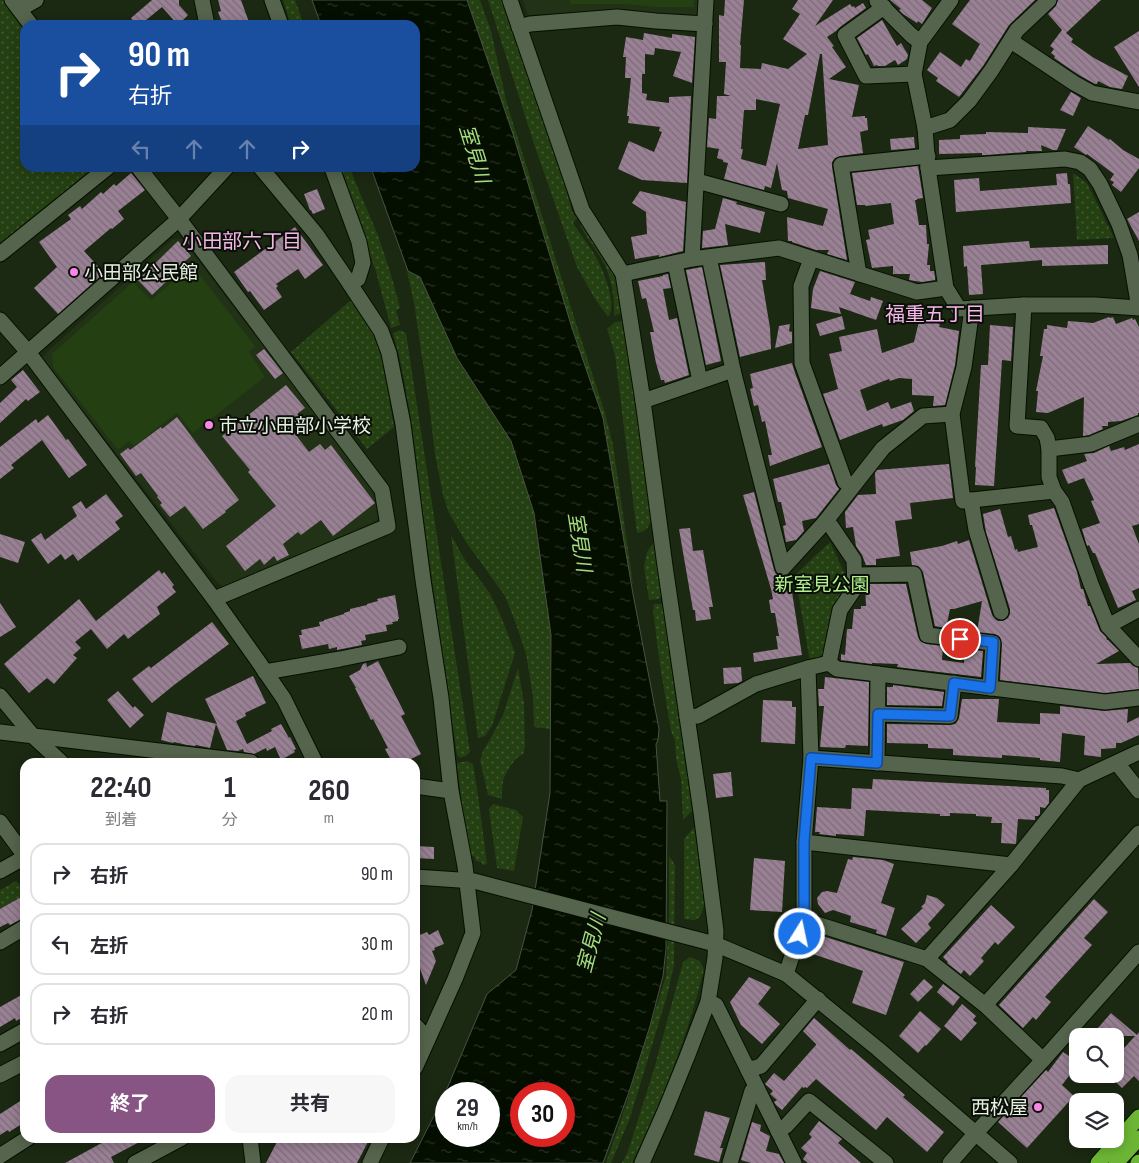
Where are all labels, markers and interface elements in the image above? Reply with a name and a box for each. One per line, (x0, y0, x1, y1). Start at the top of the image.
text: 90 m (128, 34, 190, 77)
icon: right (45, 40, 110, 105)
text: 右折 (128, 83, 172, 110)
water label: 室見川 (454, 122, 495, 188)
icon: left (127, 135, 155, 163)
icon: ahead (180, 135, 208, 163)
icon: ahead (233, 135, 261, 163)
icon: right (286, 135, 314, 163)
district label: 小田部六丁目 (182, 230, 302, 254)
place label: 小田部公民館 (84, 262, 198, 285)
marker: 小田部公民館 (68, 266, 80, 278)
district label: 福重五丁目 (885, 303, 985, 327)
place label: 市立小田部小学校 (219, 415, 371, 438)
marker: 市立小田部小学校 (203, 419, 215, 431)
water label: 室見川 (562, 511, 596, 576)
park label: 新室見公園 (774, 574, 870, 597)
pin (939, 618, 981, 660)
icon: arrive (946, 625, 974, 653)
text: 22:40 (90, 770, 152, 806)
text: 1 (224, 770, 236, 806)
text: 260 (308, 773, 350, 809)
text: m (324, 809, 334, 828)
text: 到着 (105, 811, 137, 830)
text: 分 (222, 811, 238, 830)
icon: right (47, 860, 75, 888)
text: 90 m (361, 863, 393, 886)
text: 右折 (90, 865, 128, 888)
position arrow (773, 907, 825, 959)
water label: 室見川 (573, 909, 612, 975)
icon: left (47, 930, 75, 958)
text: 30 m (361, 933, 393, 956)
text: 左折 (90, 935, 128, 958)
icon: right (47, 1000, 75, 1028)
text: 20 m (361, 1003, 393, 1026)
text: 右折 (90, 1005, 128, 1028)
map controls (1069, 1028, 1124, 1148)
button: search (1069, 1028, 1124, 1083)
button: 終了 (45, 1075, 215, 1133)
button: 共有 (225, 1075, 395, 1133)
speed limit sign: 30 (510, 1082, 575, 1147)
text: 29 (456, 1093, 479, 1124)
button: layers (1069, 1093, 1124, 1148)
place label: 西松屋 (971, 1097, 1028, 1120)
marker: 西松屋 (1032, 1101, 1044, 1113)
text: km/h (457, 1119, 478, 1134)

